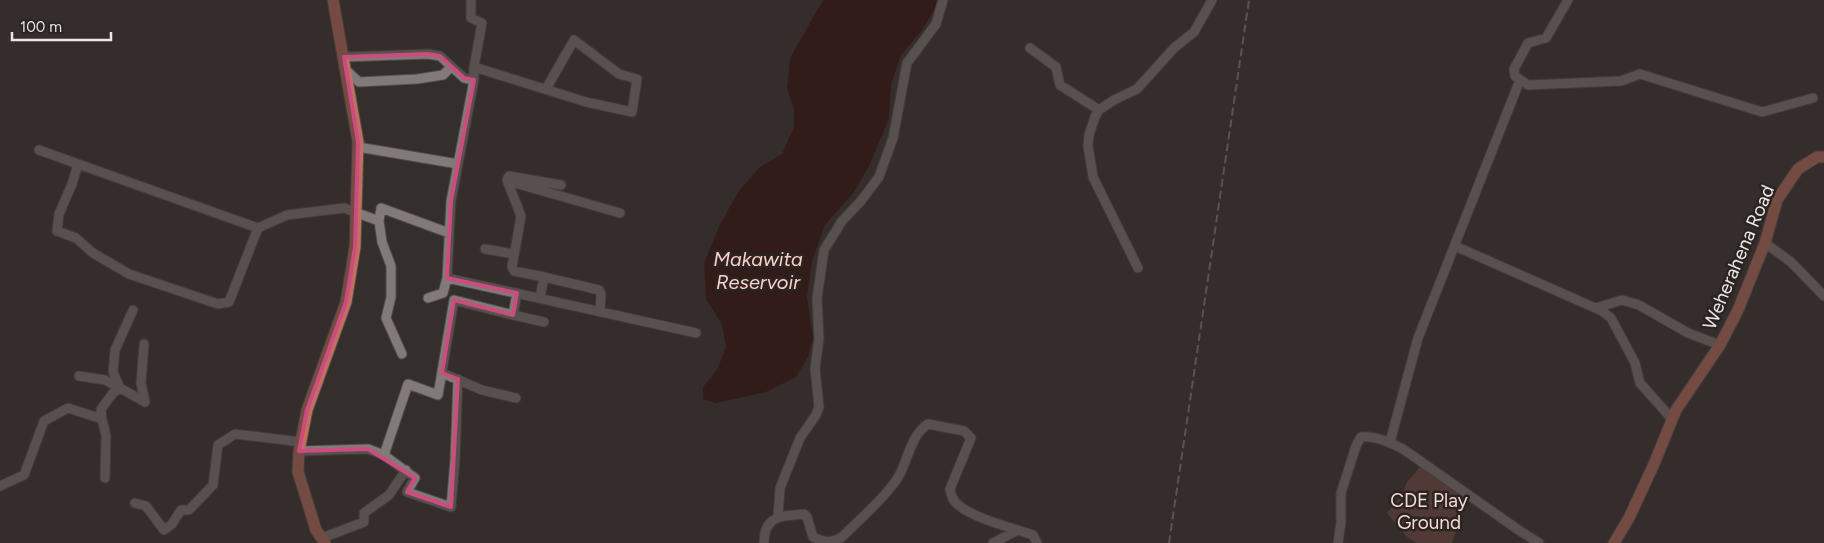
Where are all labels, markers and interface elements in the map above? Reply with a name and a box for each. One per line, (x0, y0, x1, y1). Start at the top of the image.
scale bar (12, 10, 111, 42)
text: 100 m (20, 18, 62, 36)
street label: Weherahena Road (1698, 182, 1779, 333)
water label: Makawita Reservoir (713, 247, 803, 294)
park label: CDE Play Ground (1390, 489, 1468, 534)

